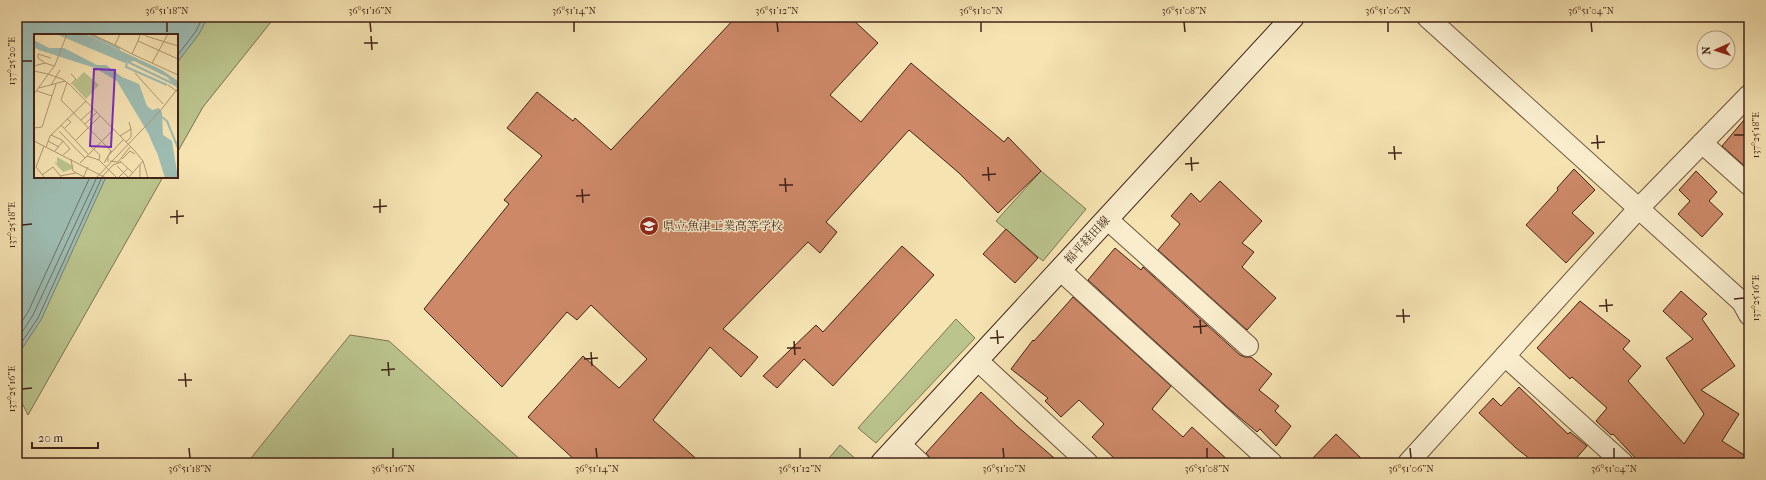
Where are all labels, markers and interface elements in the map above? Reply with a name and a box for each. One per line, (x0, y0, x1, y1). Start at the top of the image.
text: 36°51'18"N (145, 5, 189, 17)
text: 36°51'16"N (348, 5, 392, 17)
text: 36°51'14"N (552, 5, 596, 17)
text: 36°51'12"N (755, 5, 799, 17)
text: 36°51'10"N (959, 5, 1003, 17)
text: 36°51'08"N (1161, 5, 1207, 17)
text: 36°51'06"N (1365, 5, 1411, 17)
text: 36°51'04"N (1568, 5, 1614, 17)
north arrow (1696, 30, 1736, 70)
inset map (34, 34, 178, 178)
text: 137°25'20"E (6, 37, 18, 85)
text: N (1700, 45, 1713, 55)
text: 137°25'18"E (1750, 112, 1762, 158)
text: 137°25'18"E (6, 202, 18, 248)
street label: 福平経田線 (1061, 213, 1113, 267)
school or university icon: 県立魚津工業高等学校 (638, 215, 660, 237)
place label: 県立魚津工業高等学校 (663, 219, 783, 233)
text: 137°25'16"E (1750, 275, 1762, 321)
text: 137°25'16"E (6, 366, 18, 412)
scale bar (32, 424, 98, 450)
text: 20 m (38, 431, 63, 445)
text: 36°51'18"N (168, 463, 212, 475)
text: 36°51'16"N (371, 463, 415, 475)
text: 36°51'14"N (575, 463, 619, 475)
text: 36°51'12"N (778, 463, 822, 475)
text: 36°51'10"N (982, 463, 1026, 475)
text: 36°51'08"N (1184, 463, 1230, 475)
text: 36°51'06"N (1388, 463, 1434, 475)
text: 36°51'04"N (1591, 463, 1637, 475)

